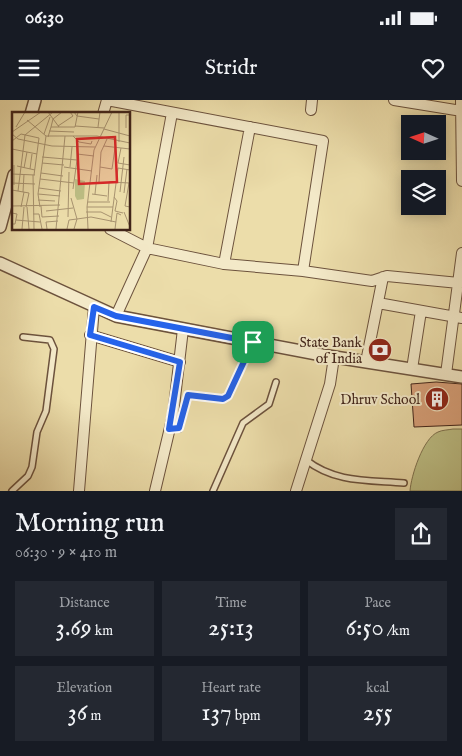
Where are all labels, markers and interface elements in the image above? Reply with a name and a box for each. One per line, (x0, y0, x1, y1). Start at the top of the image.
text: 06:30 (25, 6, 64, 30)
icon: menu (15, 54, 43, 82)
text: Stridr (205, 54, 257, 82)
icon: heart (419, 54, 447, 82)
inset map (12, 112, 130, 230)
north arrow (401, 115, 446, 160)
map controls (401, 115, 446, 215)
button: layers (401, 170, 446, 215)
pin (232, 321, 274, 363)
icon: arrive (239, 328, 267, 356)
place label: State Bank of India (299, 334, 363, 368)
bank icon: State Bank of India (367, 337, 393, 363)
building icon: Dhruv School (424, 386, 450, 412)
place label: Dhruv School (340, 391, 420, 409)
text: Morning run (15, 506, 165, 541)
button: share (395, 508, 447, 560)
text: 06:30 · 9 × 410 m (15, 543, 117, 563)
text: Distance (59, 594, 110, 612)
text: Time (215, 594, 247, 612)
text: Pace (364, 594, 391, 612)
text: 3.69 (56, 612, 92, 644)
text: 25:13 (208, 612, 254, 644)
text: 6:50 (345, 612, 384, 644)
text: km (92, 622, 113, 640)
text: /km (384, 622, 410, 640)
text: Elevation (57, 679, 112, 697)
text: Heart rate (201, 679, 261, 697)
text: kcal (366, 679, 389, 697)
text: 36 (67, 697, 87, 729)
text: 137 (201, 697, 232, 729)
text: 255 (363, 697, 393, 729)
text: m (87, 707, 101, 725)
text: bpm (232, 707, 261, 725)

